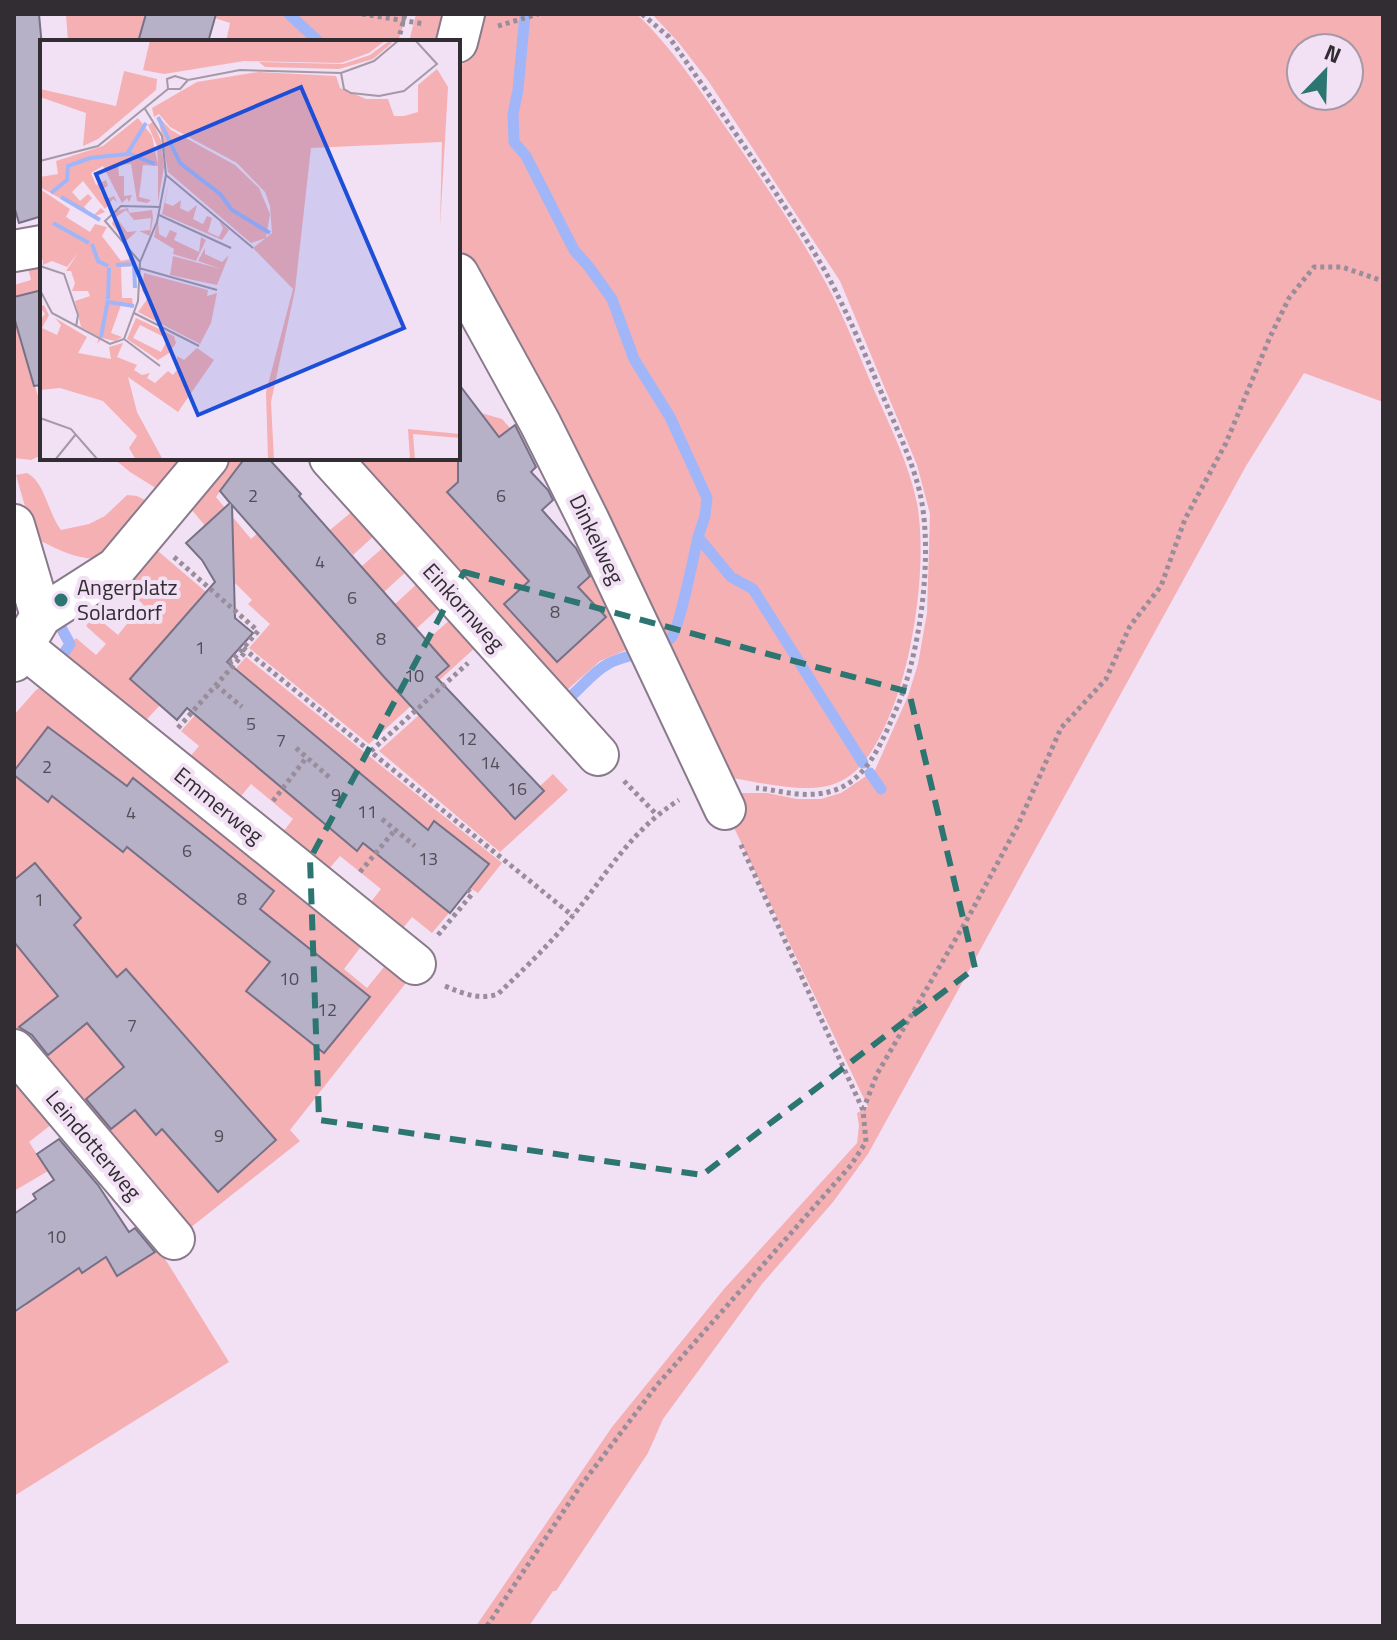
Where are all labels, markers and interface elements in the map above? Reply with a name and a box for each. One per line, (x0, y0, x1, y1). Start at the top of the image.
north arrow (1285, 32, 1365, 112)
text: N (1319, 35, 1346, 72)
inset map (40, 40, 460, 460)
house number: 2 (248, 482, 258, 509)
house number: 6 (496, 482, 506, 509)
street label: Dinkelweg (561, 488, 633, 590)
house number: 4 (315, 548, 325, 575)
street label: Einkornweg (415, 555, 513, 659)
place label: Angerplatz Solardorf (77, 570, 177, 629)
house number: 6 (347, 584, 357, 611)
marker: Angerplatz Solardorf (52, 591, 70, 609)
house number: 8 (550, 598, 560, 625)
house number: 8 (376, 625, 386, 652)
house number: 1 (195, 634, 205, 661)
house number: 10 (404, 662, 424, 689)
house number: 5 (246, 710, 256, 737)
house number: 12 (457, 725, 477, 752)
house number: 7 (276, 727, 286, 754)
house number: 14 (480, 749, 500, 776)
house number: 2 (42, 753, 52, 780)
street label: Emmerweg (167, 758, 271, 852)
house number: 16 (507, 775, 527, 802)
house number: 9 (331, 781, 341, 808)
house number: 11 (357, 798, 377, 825)
house number: 4 (126, 799, 136, 826)
house number: 6 (182, 837, 192, 864)
house number: 13 (418, 845, 438, 872)
house number: 8 (237, 885, 247, 912)
house number: 1 (34, 886, 44, 913)
house number: 10 (279, 965, 299, 992)
house number: 12 (317, 996, 337, 1023)
house number: 7 (127, 1012, 137, 1039)
street label: Leindotterweg (38, 1083, 150, 1207)
house number: 9 (214, 1122, 224, 1149)
house number: 10 (46, 1223, 66, 1250)

